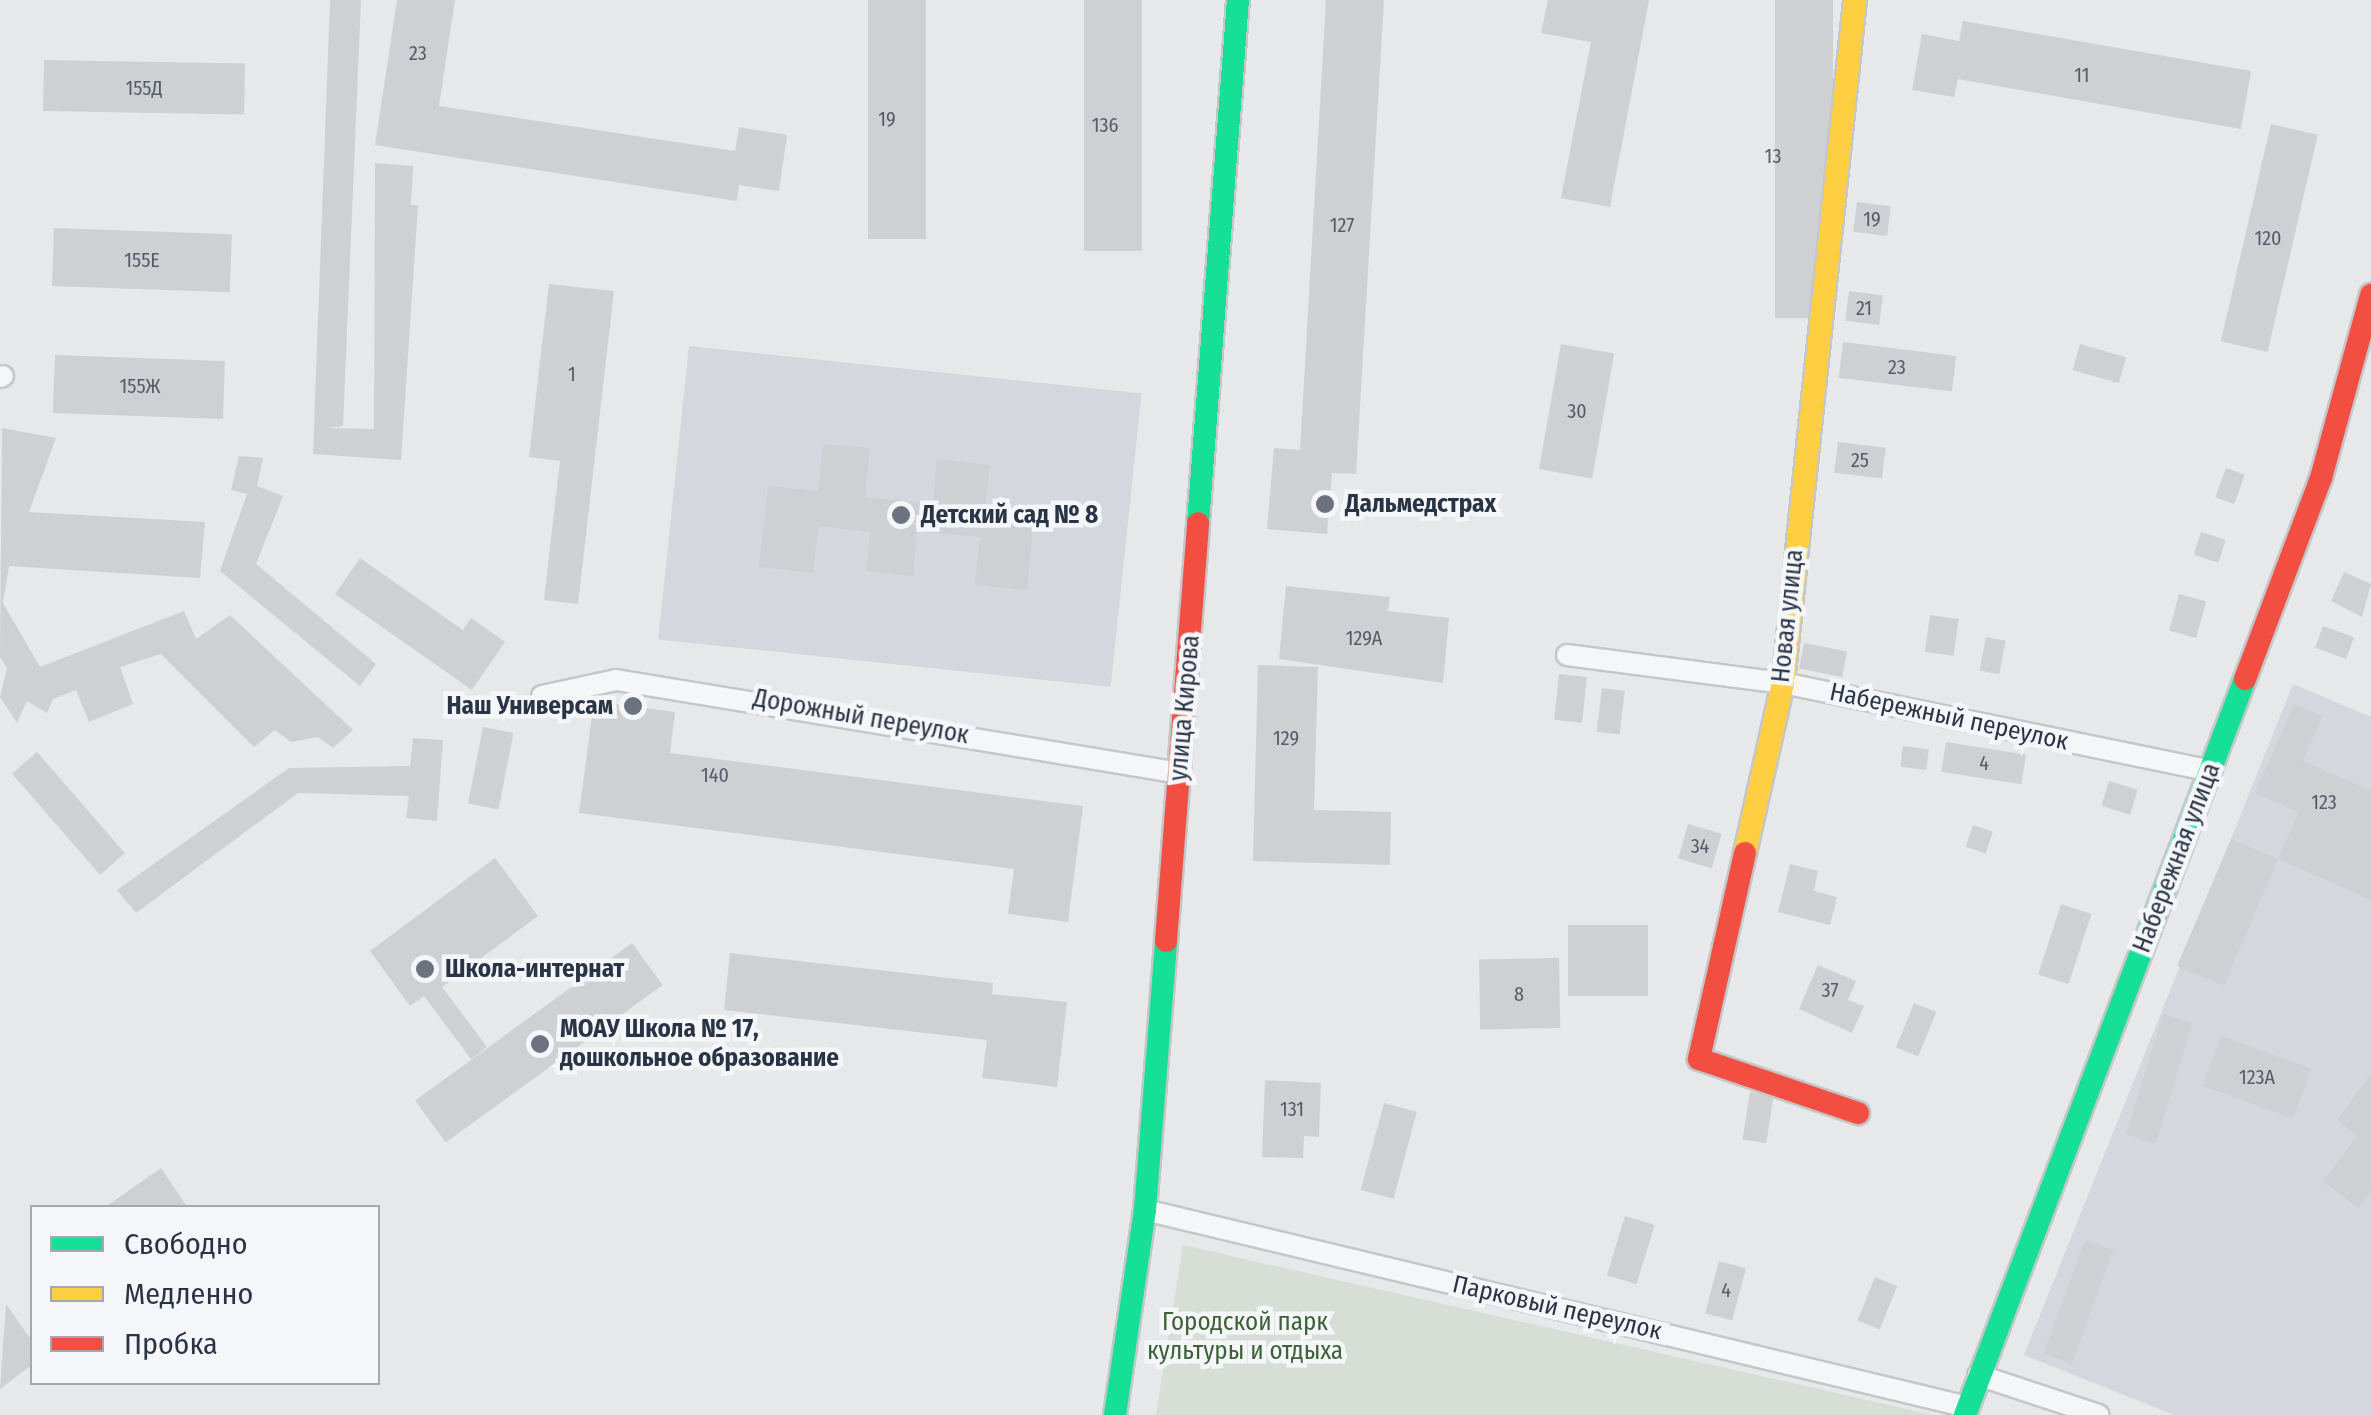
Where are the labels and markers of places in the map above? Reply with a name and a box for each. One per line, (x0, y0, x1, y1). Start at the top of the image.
place label: Дальмедстрах (1345, 489, 1496, 519)
marker: Дальмедстрах (1314, 493, 1336, 515)
place label: Детский сад № 8 (921, 500, 1098, 530)
marker: Детский сад № 8 (890, 504, 912, 526)
place label: Наш Универсам (447, 691, 613, 721)
marker: Наш Универсам (622, 695, 644, 717)
place label: Школа-интернат (445, 954, 624, 984)
marker: Школа-интернат (414, 958, 436, 980)
place label: МОАУ Школа № 17, дошкольное образование (560, 1015, 839, 1074)
marker: МОАУ Школа № 17, дошкольное образование (529, 1033, 551, 1055)

